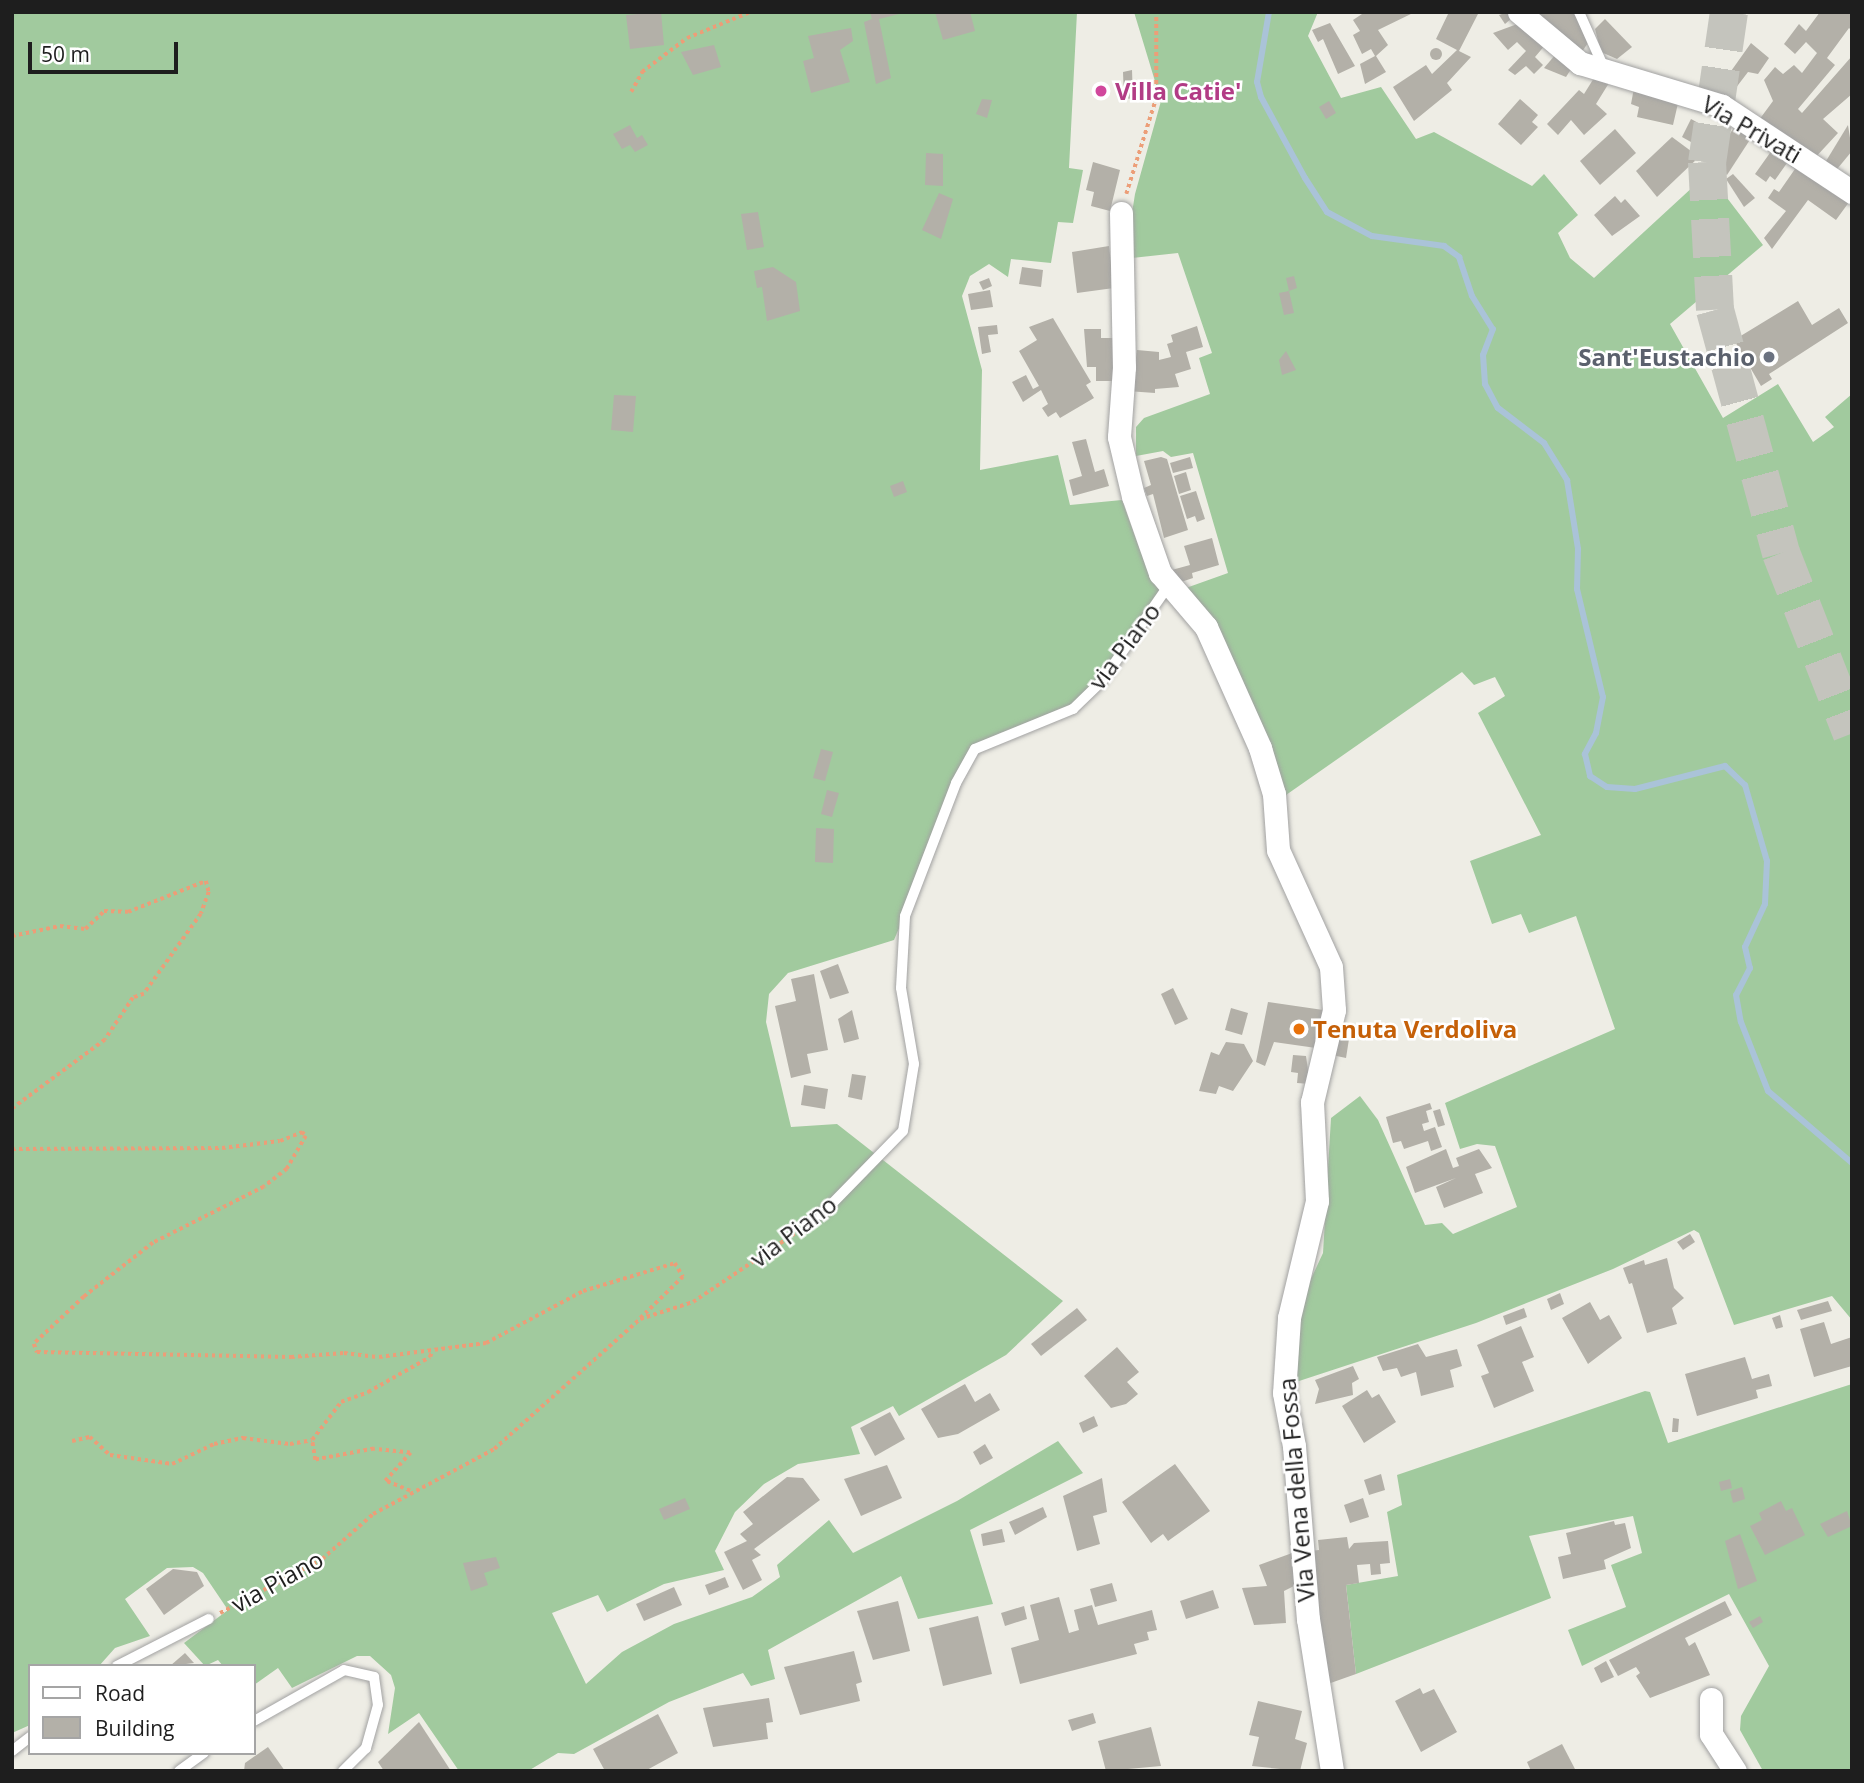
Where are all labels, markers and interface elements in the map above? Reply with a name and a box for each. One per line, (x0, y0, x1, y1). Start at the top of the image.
scale bar (32, 28, 182, 72)
text: 50 m (41, 40, 90, 68)
place label: Villa Catie' (1115, 77, 1241, 105)
marker: Villa Catie' (1093, 83, 1109, 99)
street label: Via Privati (1697, 89, 1807, 169)
place label: Sant'Eustachio (1578, 343, 1755, 371)
marker: Sant'Eustachio (1761, 349, 1777, 365)
street label: via Piano (1082, 597, 1166, 695)
place label: Tenuta Verdoliva (1313, 1015, 1517, 1043)
marker: Tenuta Verdoliva (1291, 1021, 1307, 1037)
street label: via Piano (744, 1189, 842, 1273)
street label: Via Vena della Fossa (1272, 1377, 1320, 1603)
street label: via Piano (226, 1544, 328, 1618)
legend (28, 1664, 256, 1755)
text: Road (95, 1679, 145, 1707)
text: Building (95, 1714, 174, 1742)

